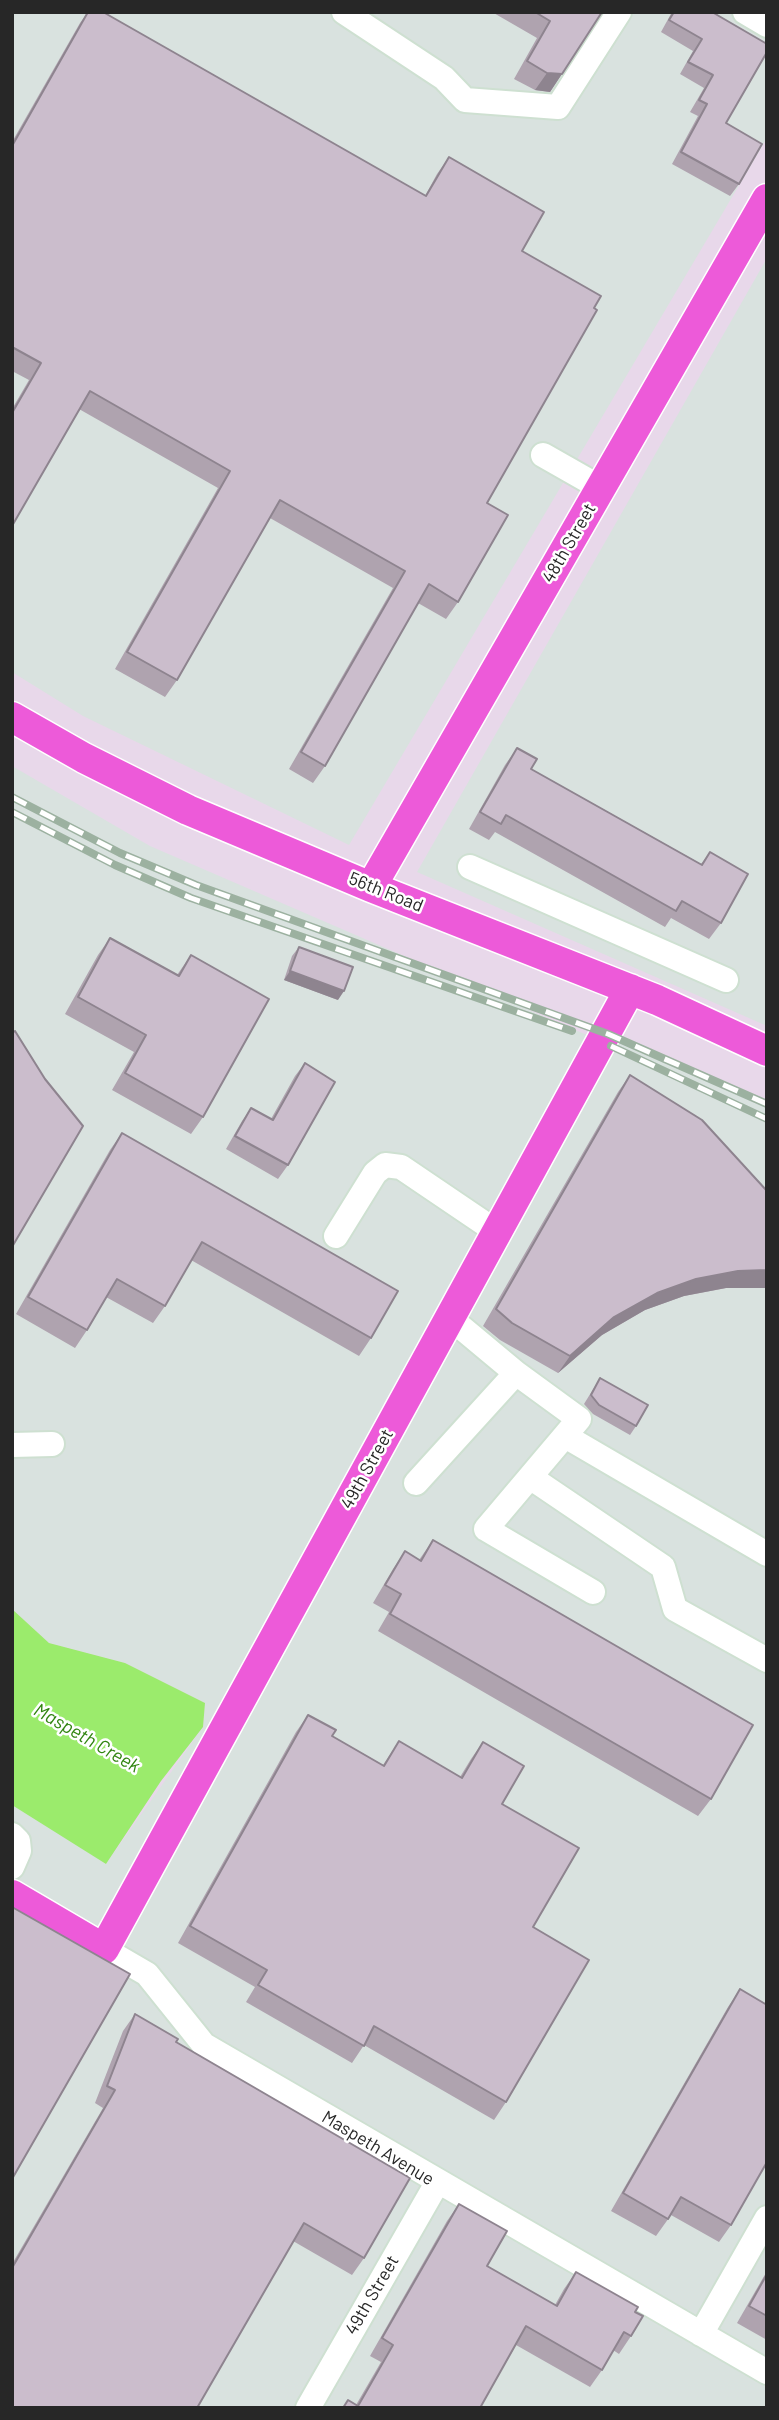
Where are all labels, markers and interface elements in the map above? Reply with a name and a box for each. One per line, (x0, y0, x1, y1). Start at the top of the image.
street label: 48th Street (538, 499, 600, 587)
street label: 56th Road (346, 867, 426, 917)
street label: 49th Street (336, 1425, 398, 1513)
water label: Maspeth Creek (30, 1698, 144, 1778)
street label: Maspeth Avenue (318, 2106, 438, 2190)
street label: 49th Street (341, 2251, 403, 2339)

